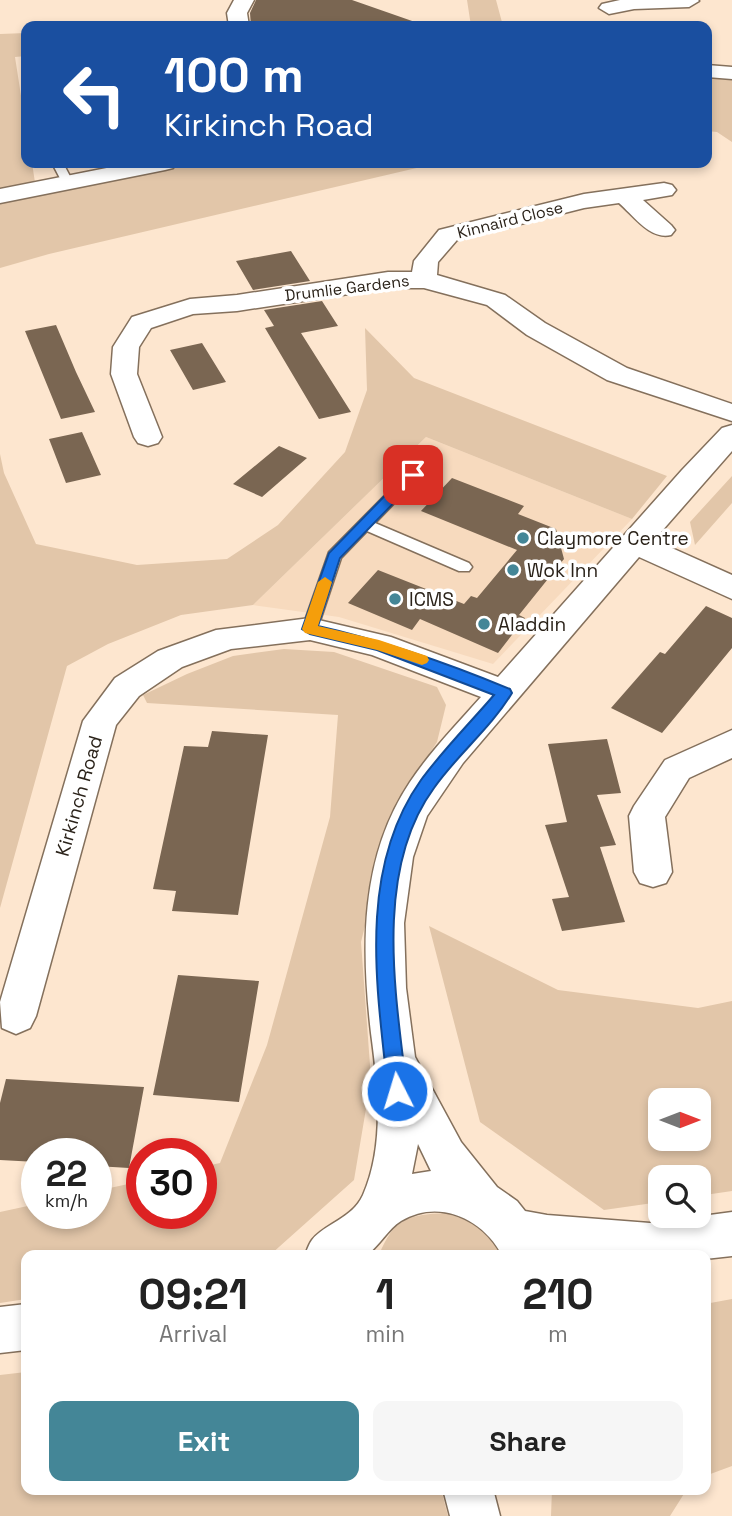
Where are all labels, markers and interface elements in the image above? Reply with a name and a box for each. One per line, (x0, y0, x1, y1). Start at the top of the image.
text: 100 m (164, 44, 304, 106)
icon: left (49, 49, 140, 140)
text: Kirkinch Road (164, 105, 374, 145)
street label: Kinnaird Close (455, 197, 565, 243)
street label: Drumlie Gardens (284, 270, 410, 306)
pin (383, 445, 443, 505)
icon: arrive (394, 456, 432, 494)
place label: Claymore Centre (537, 526, 689, 551)
marker: Claymore Centre (515, 530, 531, 546)
place label: Wok Inn (527, 558, 598, 583)
marker: Wok Inn (505, 562, 521, 578)
place label: ICMS (409, 587, 454, 612)
marker: ICMS (387, 591, 403, 607)
place label: Aladdin (498, 612, 566, 637)
marker: Aladdin (476, 616, 492, 632)
street label: Kirkinch Road (50, 733, 108, 859)
position arrow (360, 1054, 434, 1128)
north arrow (648, 1088, 710, 1152)
map controls (648, 1088, 711, 1228)
speed limit sign: 30 (126, 1138, 217, 1229)
text: 22 (46, 1152, 87, 1196)
button: search (648, 1165, 711, 1228)
text: km/h (45, 1189, 88, 1212)
text: 09:21 (138, 1268, 248, 1321)
text: 1 (376, 1268, 395, 1321)
text: 210 (522, 1268, 594, 1321)
text: Arrival (159, 1319, 227, 1349)
text: min (365, 1319, 405, 1349)
text: m (548, 1319, 568, 1349)
button: Exit (49, 1401, 359, 1481)
button: Share (373, 1401, 683, 1481)

